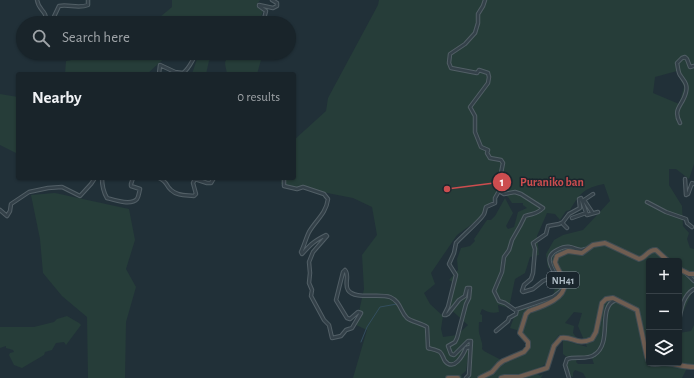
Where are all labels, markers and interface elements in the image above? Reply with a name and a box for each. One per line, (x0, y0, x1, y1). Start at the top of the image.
search box (16, 16, 296, 60)
icon: search (30, 27, 52, 49)
text: Search here (62, 30, 130, 45)
text: Nearby (32, 89, 82, 106)
text: 0 results (237, 91, 280, 104)
callout: Puraniko ban (492, 170, 592, 194)
text: 1 (500, 176, 504, 188)
text: Puraniko ban (520, 176, 584, 188)
map controls (646, 258, 682, 366)
button: + (646, 258, 682, 294)
road number: NH41 (547, 272, 579, 288)
button: − (646, 294, 682, 330)
button: layers (646, 330, 682, 366)

